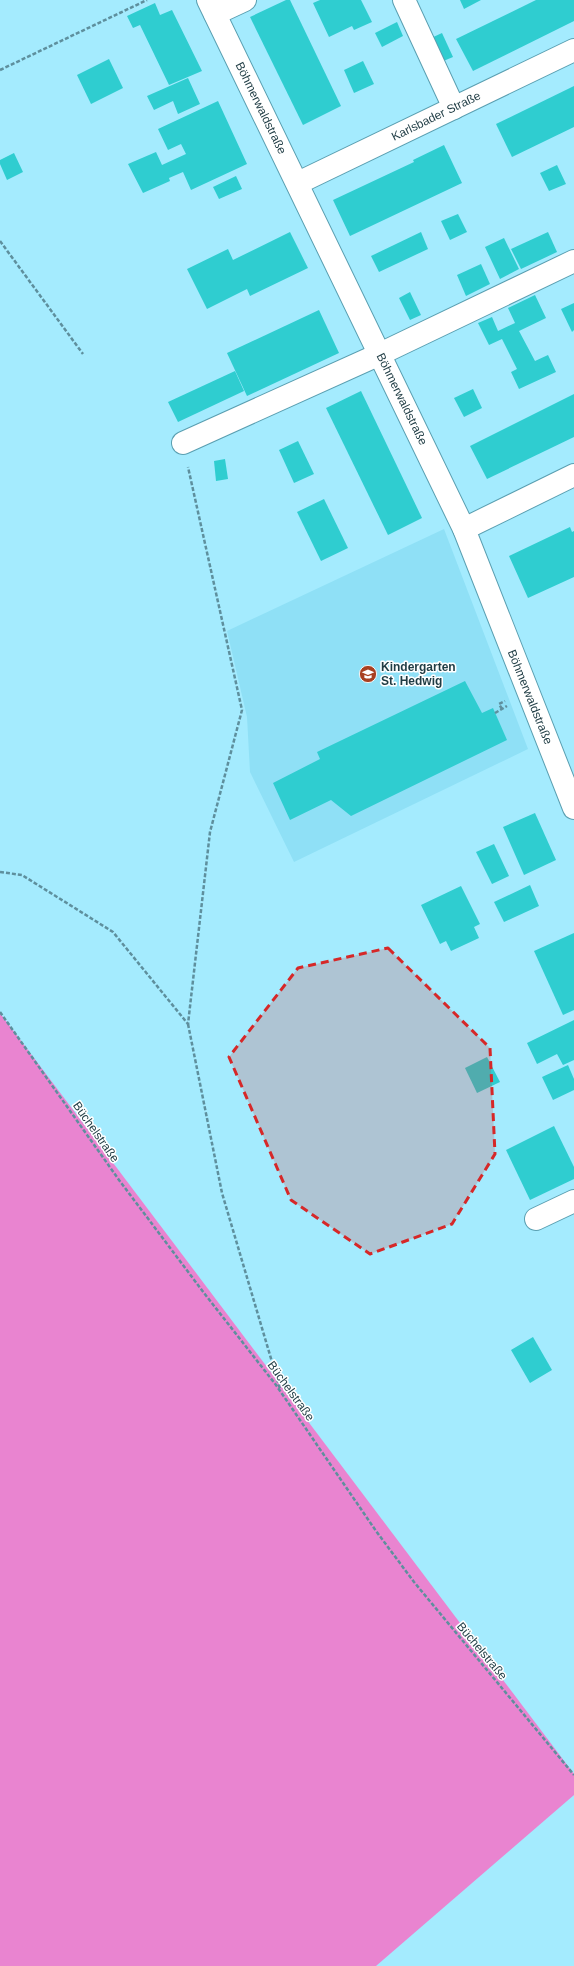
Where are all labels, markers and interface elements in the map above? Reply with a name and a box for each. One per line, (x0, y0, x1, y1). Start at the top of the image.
street label: Böhmerwaldstraße (233, 60, 290, 157)
street label: Karlsbader Straße (389, 88, 483, 144)
street label: Böhmerwaldstraße (374, 351, 431, 448)
street label: Böhmerwaldstraße (505, 648, 555, 747)
place label: Kindergarten St. Hedwig (381, 660, 456, 688)
school or university icon: Kindergarten St. Hedwig (358, 664, 378, 684)
street label: Büchelstraße (70, 1099, 122, 1165)
street label: Büchelstraße (265, 1358, 318, 1424)
street label: Büchelstraße (454, 1619, 510, 1683)

